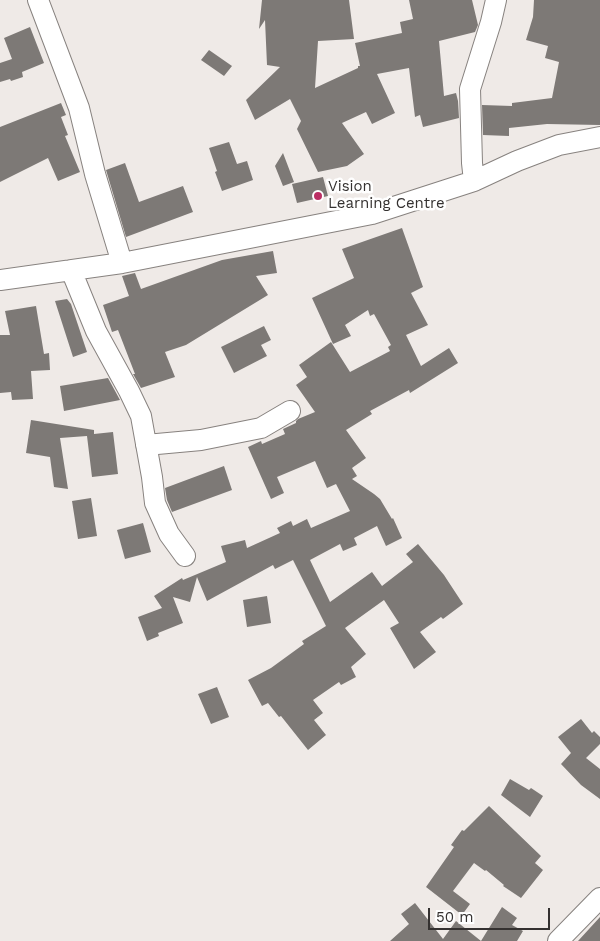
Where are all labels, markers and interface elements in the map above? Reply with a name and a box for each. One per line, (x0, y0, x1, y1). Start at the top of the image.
place label: Vision Learning Centre (328, 178, 445, 213)
marker: Vision Learning Centre (312, 190, 324, 202)
scale bar (430, 898, 552, 930)
text: 50 m (436, 908, 473, 926)

